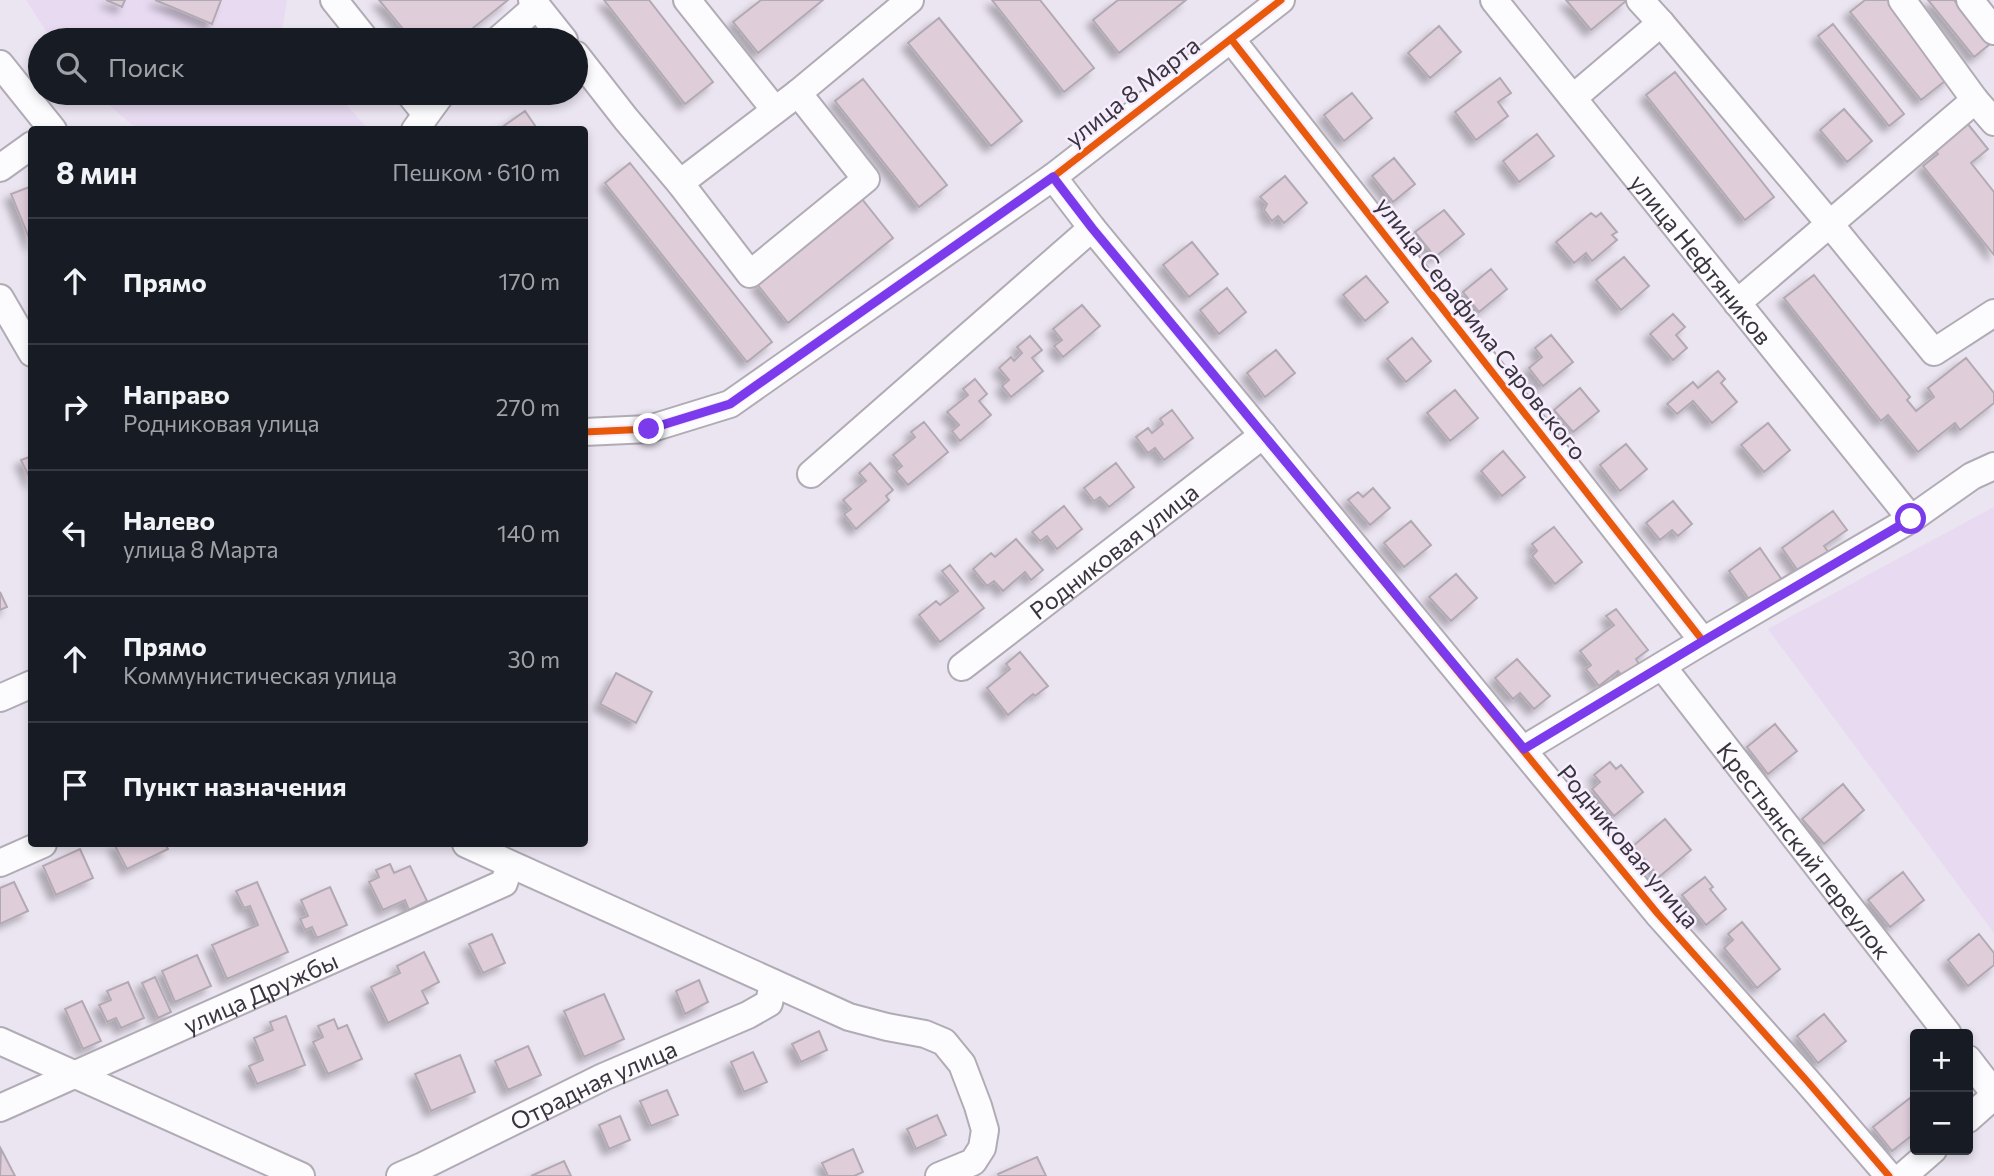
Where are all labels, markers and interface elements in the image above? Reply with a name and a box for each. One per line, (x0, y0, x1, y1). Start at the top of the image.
search box (28, 28, 588, 105)
street label: улица 8 Марта (1059, 30, 1205, 152)
icon: search (52, 48, 90, 86)
text: Поиск (108, 51, 185, 82)
text: 8 мин (56, 153, 137, 190)
text: Пешком · 610 m (392, 158, 560, 186)
street label: улица Нефтяников (1625, 168, 1779, 350)
street label: улица Серафима Саровского (1370, 191, 1594, 465)
icon: ahead (56, 262, 94, 300)
text: Прямо (123, 266, 207, 297)
text: 170 m (499, 267, 560, 295)
text: Направо (123, 378, 230, 409)
icon: right (56, 388, 94, 426)
text: 270 m (496, 393, 560, 421)
text: Родниковая улица (123, 409, 319, 437)
route end (633, 413, 664, 444)
street label: Родниковая улица (1023, 476, 1203, 624)
route start (1895, 503, 1926, 534)
text: Налево (123, 504, 215, 535)
icon: left (56, 514, 94, 552)
text: 140 m (497, 519, 560, 547)
text: улица 8 Марта (123, 535, 278, 563)
text: Прямо (123, 630, 207, 661)
icon: ahead (56, 640, 94, 678)
text: 30 m (507, 645, 560, 673)
text: Коммунистическая улица (123, 661, 397, 689)
street label: Крестьянский переулок (1712, 736, 1898, 964)
street label: Родниковая улица (1552, 758, 1706, 934)
icon: arrive (56, 766, 94, 804)
text: Пункт назначения (123, 770, 347, 801)
street label: улица Дружбы (178, 945, 342, 1039)
map controls (1910, 1029, 1973, 1155)
button: + (1910, 1029, 1973, 1092)
street label: Отрадная улица (505, 1033, 681, 1135)
button: − (1910, 1092, 1973, 1155)

